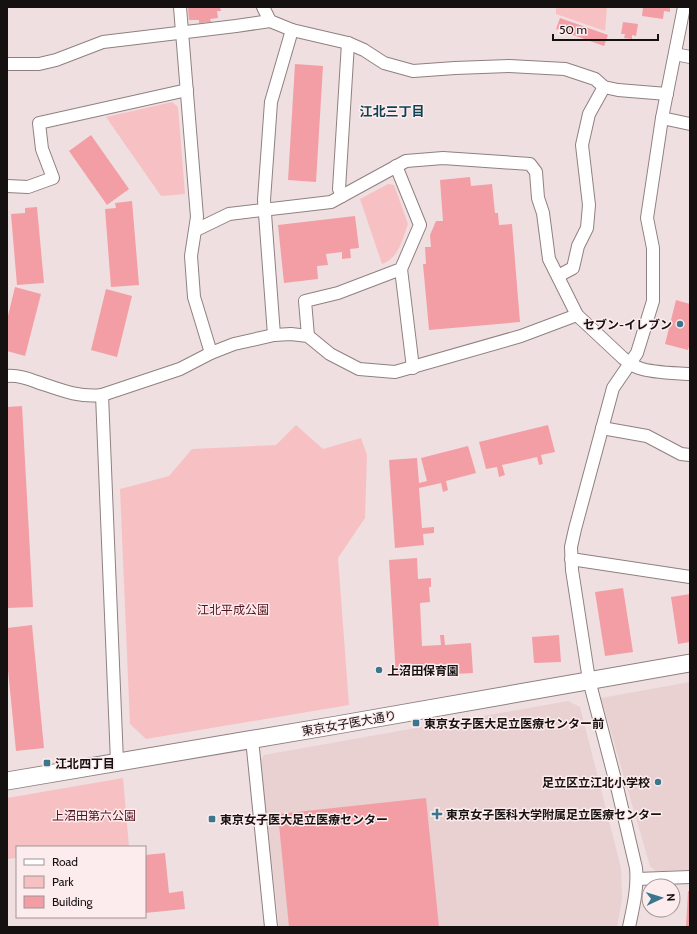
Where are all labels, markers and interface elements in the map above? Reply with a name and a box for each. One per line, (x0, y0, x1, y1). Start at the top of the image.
scale bar (553, 16, 658, 42)
text: 50 m (559, 22, 587, 37)
district label: 江北三丁目 (359, 103, 425, 119)
place label: セブン-イレブン (583, 317, 672, 332)
marker: セブン-イレブン (675, 319, 685, 329)
park label: 江北平成公園 (197, 602, 269, 617)
place label: 上沼田保育園 (387, 663, 459, 678)
marker: 上沼田保育園 (374, 665, 384, 675)
street label: 東京女子医大通り (300, 707, 398, 739)
place label: 東京女子医大足立医療センター前 (424, 716, 604, 731)
marker: 東京女子医大足立医療センター前 (411, 718, 421, 728)
place label: 江北四丁目 (55, 756, 115, 771)
marker: 江北四丁目 (42, 758, 52, 768)
place label: 足立区立江北小学校 (542, 775, 650, 790)
marker: 足立区立江北小学校 (653, 777, 663, 787)
place label: 東京女子医科大学附属足立医療センター (446, 807, 662, 822)
park label: 上沼田第六公園 (52, 808, 136, 823)
marker: 東京女子医科大学附属足立医療センター (431, 808, 443, 820)
place label: 東京女子医大足立医療センター (220, 812, 388, 827)
marker: 東京女子医大足立医療センター (207, 814, 217, 824)
legend (16, 846, 146, 918)
text: Road (52, 854, 78, 869)
text: Park (52, 874, 74, 889)
north arrow (641, 878, 681, 918)
text: N (664, 893, 678, 902)
text: Building (52, 894, 94, 909)

